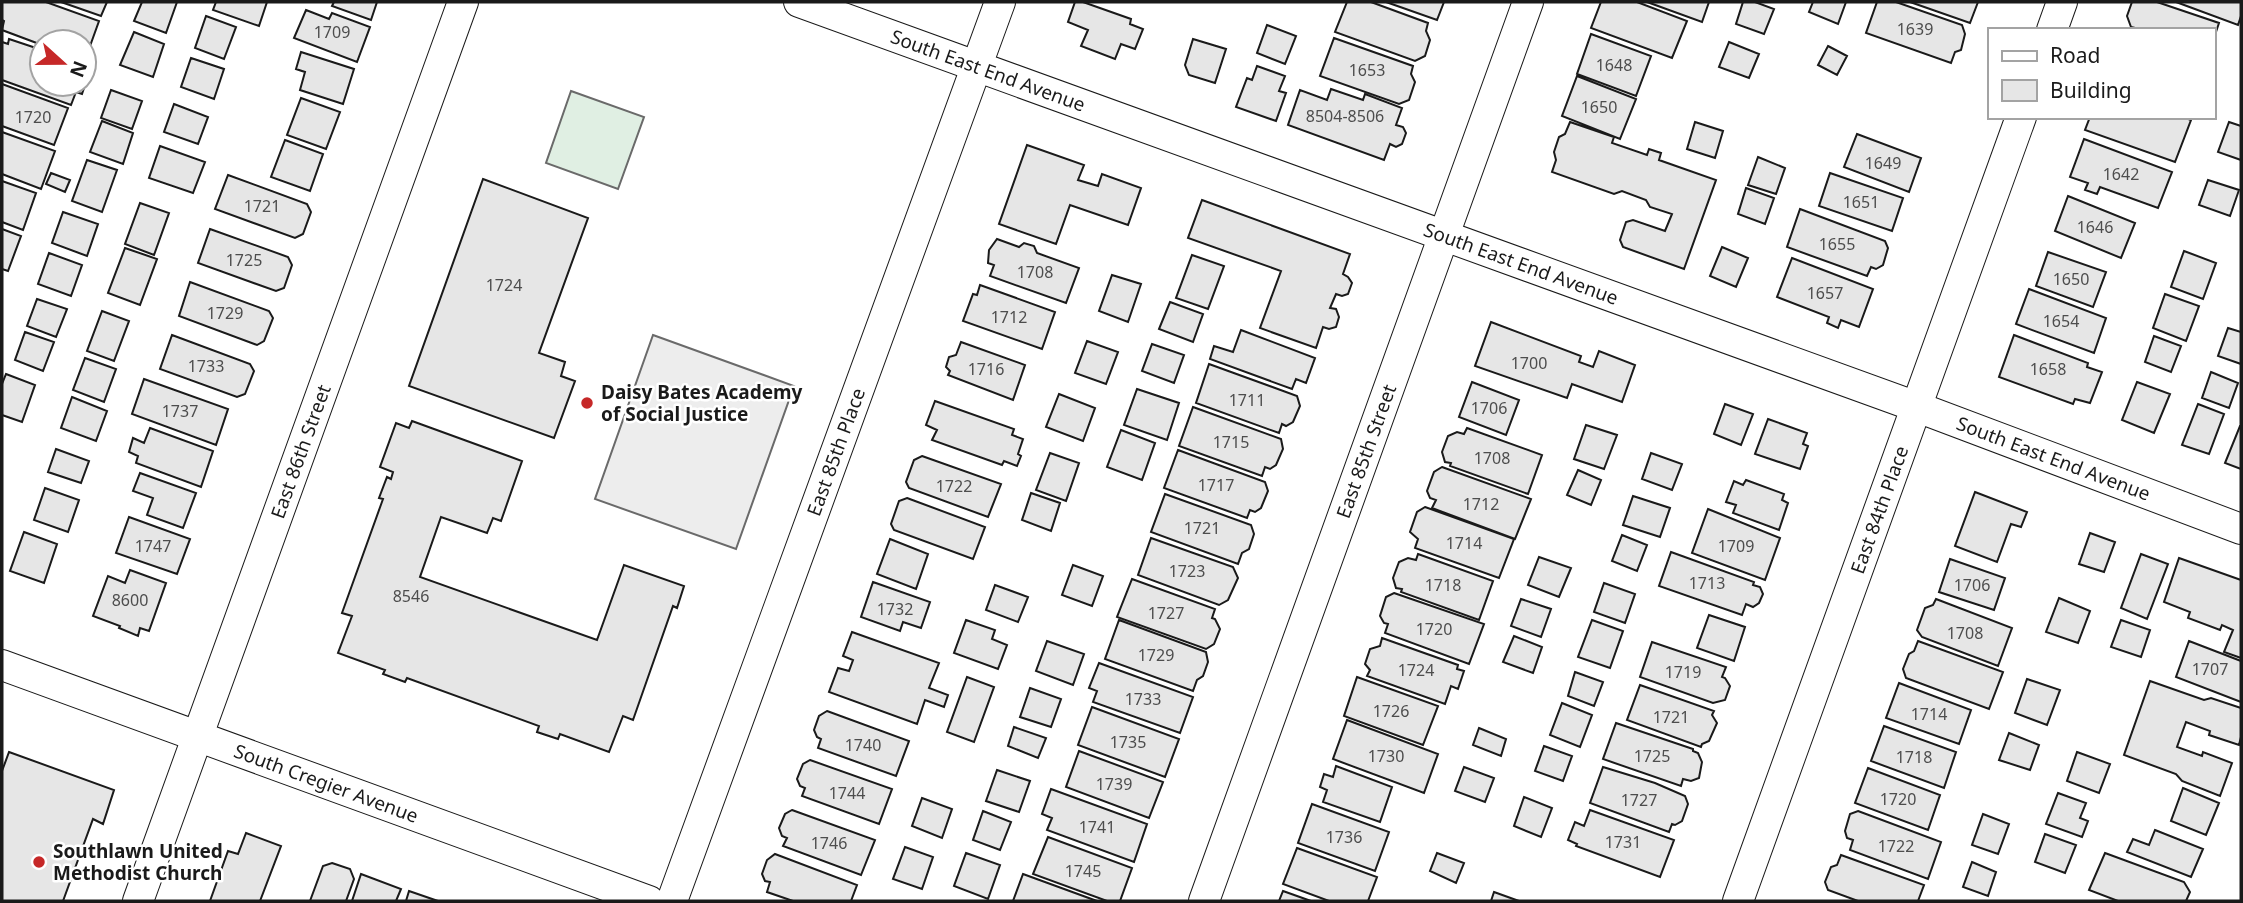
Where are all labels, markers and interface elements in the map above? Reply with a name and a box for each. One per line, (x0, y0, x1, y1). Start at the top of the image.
house number: 1639 (1897, 18, 1933, 40)
house number: 1709 (314, 21, 350, 43)
street label: South East End Avenue (887, 23, 1089, 118)
north arrow (28, 28, 98, 98)
legend (1988, 28, 2215, 119)
text: Road (2050, 41, 2100, 69)
house number: 1648 (1596, 54, 1632, 76)
text: N (64, 57, 94, 81)
house number: 1653 (1349, 59, 1385, 81)
text: Building (2050, 76, 2132, 104)
house number: 1650 (1581, 96, 1617, 118)
house number: 8504-8506 (1306, 105, 1384, 127)
house number: 1720 (15, 106, 51, 128)
house number: 1649 (1865, 152, 1901, 174)
house number: 1642 (2103, 163, 2139, 185)
house number: 1651 (1843, 191, 1879, 213)
house number: 1721 (244, 195, 280, 217)
street label: South East End Avenue (1420, 216, 1622, 311)
house number: 1646 (2077, 216, 2113, 238)
house number: 1655 (1819, 233, 1855, 255)
house number: 1725 (226, 249, 262, 271)
house number: 1708 (1017, 261, 1053, 283)
house number: 1650 (2053, 268, 2089, 290)
house number: 1724 (486, 274, 522, 296)
house number: 1657 (1807, 282, 1843, 304)
house number: 1729 (207, 302, 243, 324)
house number: 1712 (991, 306, 1027, 328)
house number: 1654 (2043, 310, 2079, 332)
house number: 1700 (1511, 352, 1547, 374)
house number: 1733 (188, 355, 224, 377)
house number: 1716 (968, 358, 1004, 380)
house number: 1658 (2030, 358, 2066, 380)
place label: Daisy Bates Academy of Social Justice (601, 379, 803, 427)
street label: East 86th Street (264, 381, 337, 522)
street label: East 85th Street (1330, 381, 1402, 522)
street label: East 85th Place (801, 384, 871, 520)
house number: 1711 (1229, 389, 1265, 411)
marker: Daisy Bates Academy of Social Justice (579, 395, 595, 411)
house number: 1706 (1471, 397, 1507, 419)
house number: 1737 (162, 400, 198, 422)
street label: South East End Avenue (1953, 410, 2154, 507)
house number: 1715 (1213, 431, 1249, 453)
street label: East 84th Place (1844, 442, 1914, 577)
house number: 1708 (1474, 447, 1510, 469)
house number: 1717 (1198, 474, 1234, 496)
house number: 1722 (936, 475, 972, 497)
house number: 1712 (1463, 493, 1499, 515)
house number: 1721 (1184, 517, 1220, 539)
house number: 1714 (1446, 532, 1482, 554)
house number: 1747 (135, 535, 171, 557)
house number: 1709 (1718, 535, 1754, 557)
house number: 1723 (1169, 560, 1205, 582)
house number: 1713 (1689, 572, 1725, 594)
house number: 1718 (1425, 574, 1461, 596)
house number: 1706 (1954, 574, 1990, 596)
house number: 8546 (393, 585, 429, 607)
house number: 8600 (112, 589, 148, 611)
house number: 1732 (877, 598, 913, 620)
house number: 1727 (1148, 602, 1184, 624)
house number: 1720 (1416, 618, 1452, 640)
house number: 1708 (1947, 622, 1983, 644)
house number: 1729 (1138, 644, 1174, 666)
house number: 1707 (2192, 658, 2228, 680)
house number: 1724 (1398, 659, 1434, 681)
house number: 1719 (1665, 661, 1701, 683)
house number: 1733 (1125, 688, 1161, 710)
house number: 1726 (1373, 700, 1409, 722)
house number: 1714 (1911, 703, 1947, 725)
house number: 1721 (1653, 706, 1689, 728)
house number: 1735 (1110, 731, 1146, 753)
house number: 1740 (845, 734, 881, 756)
street label: South Cregier Avenue (230, 738, 422, 829)
house number: 1730 (1368, 745, 1404, 767)
house number: 1725 (1634, 745, 1670, 767)
house number: 1718 (1896, 746, 1932, 768)
house number: 1739 (1096, 773, 1132, 795)
house number: 1744 (829, 782, 865, 804)
house number: 1720 (1880, 788, 1916, 810)
house number: 1727 (1621, 789, 1657, 811)
house number: 1741 (1079, 816, 1115, 838)
house number: 1736 (1326, 826, 1362, 848)
house number: 1731 (1605, 831, 1641, 853)
house number: 1746 (811, 832, 847, 854)
house number: 1722 (1878, 835, 1914, 857)
place label: Southlawn United Methodist Church (53, 838, 223, 886)
marker: Southlawn United Methodist Church (31, 854, 47, 870)
house number: 1745 (1065, 860, 1101, 882)

